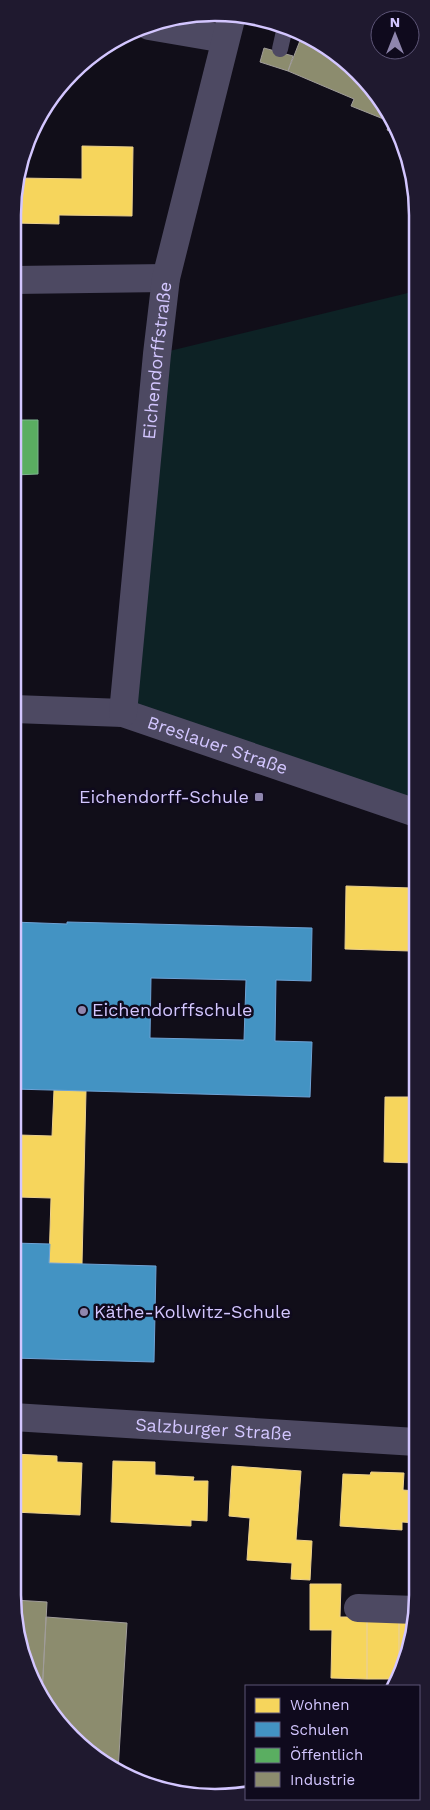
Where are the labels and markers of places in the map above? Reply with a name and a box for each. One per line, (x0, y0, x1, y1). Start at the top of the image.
place label: Eichendorff-Schule (79, 786, 249, 807)
marker: Eichendorff-Schule (253, 791, 265, 803)
place label: Eichendorffschule (92, 999, 252, 1020)
marker: Eichendorffschule (76, 1004, 88, 1016)
place label: Käthe-Kollwitz-Schule (94, 1301, 291, 1322)
marker: Käthe-Kollwitz-Schule (78, 1306, 90, 1318)

